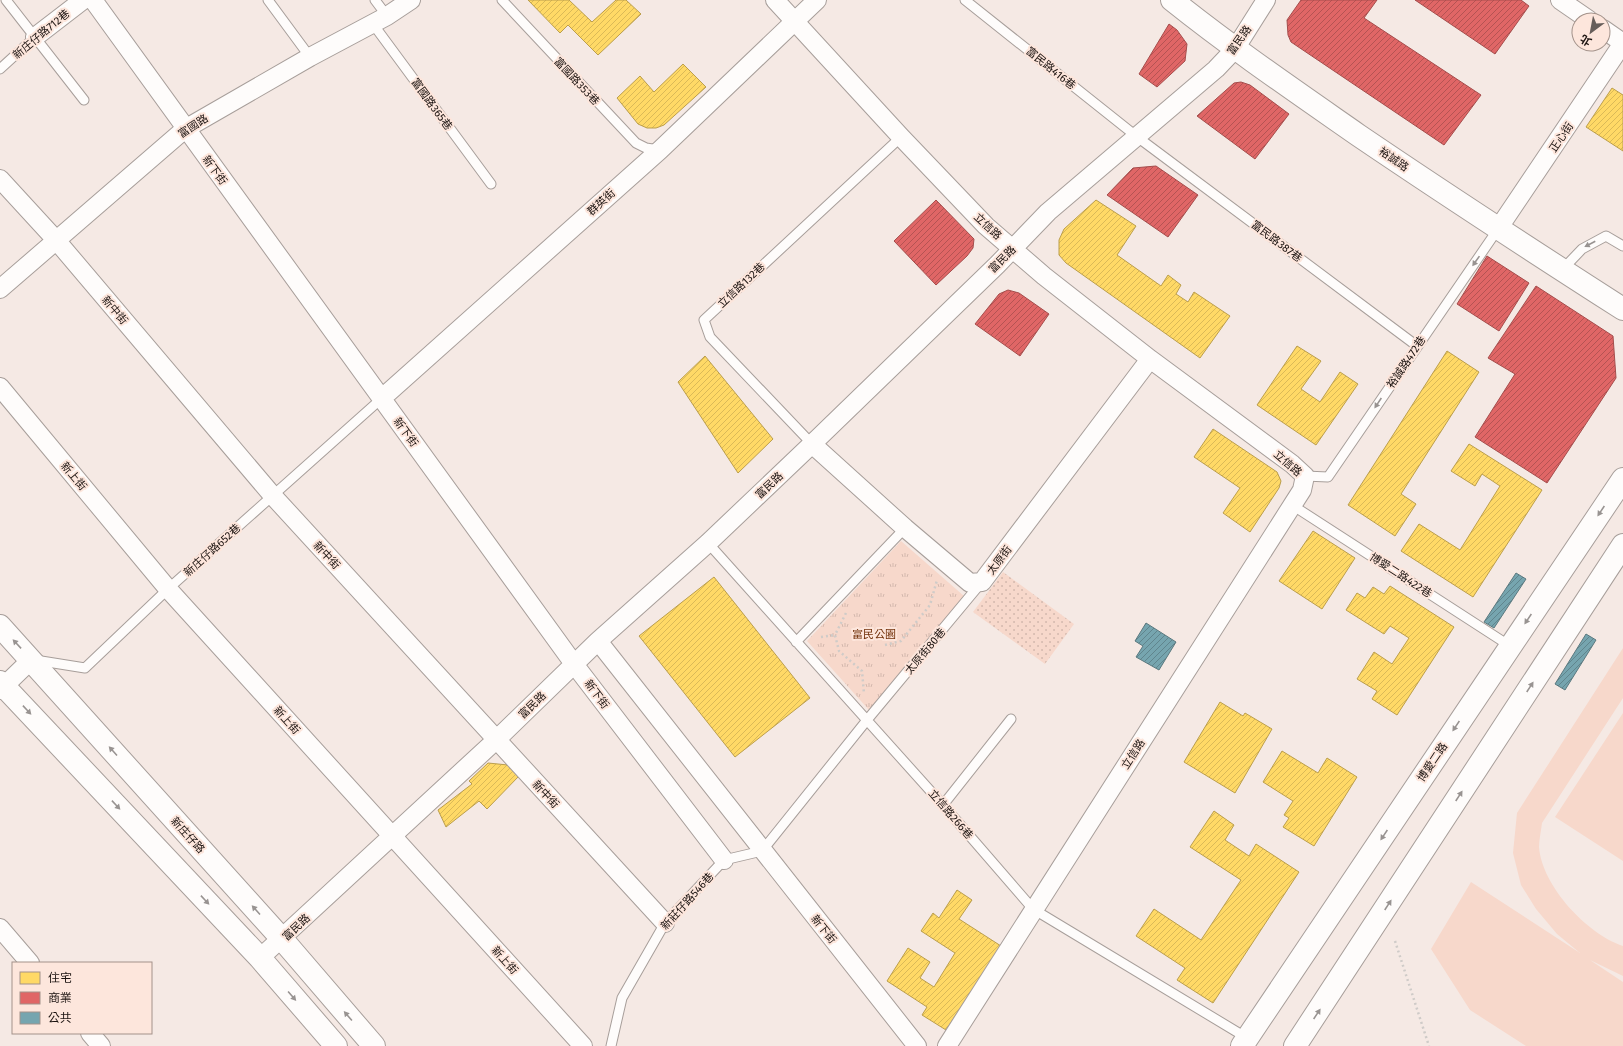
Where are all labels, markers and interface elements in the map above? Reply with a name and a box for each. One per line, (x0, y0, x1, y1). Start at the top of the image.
street label: 新庄仔路712巷 (10, 7, 72, 62)
north arrow (1571, 12, 1611, 52)
street label: 富民路 (1225, 23, 1254, 58)
text: 北 (1578, 32, 1594, 48)
street label: 富民路416巷 (1023, 45, 1078, 92)
street label: 富國路353巷 (551, 55, 602, 108)
street label: 富國路365巷 (408, 76, 455, 133)
street label: 富國路 (176, 112, 211, 141)
street label: 正心街 (1547, 120, 1576, 155)
street label: 裕誠路 (1376, 145, 1411, 174)
street label: 新下街 (200, 153, 230, 187)
street label: 群英街 (585, 187, 618, 218)
street label: 立信路 (971, 210, 1004, 242)
street label: 富民路387巷 (1249, 218, 1305, 265)
one-way arrow (1584, 241, 1596, 248)
street label: 富民路 (986, 243, 1019, 276)
one-way arrow (1472, 256, 1480, 267)
street label: 立信路132巷 (715, 260, 768, 310)
street label: 新中街 (99, 294, 130, 327)
street label: 裕誠路472巷 (1384, 334, 1429, 391)
one-way arrow (1374, 398, 1382, 408)
street label: 新下街 (391, 415, 421, 449)
street label: 立信路 (1271, 448, 1304, 479)
street label: 新上街 (58, 460, 89, 493)
street label: 富民路 (753, 469, 786, 501)
one-way arrow (1597, 506, 1605, 516)
street label: 新庄仔路652巷 (181, 522, 243, 579)
street label: 新中街 (311, 539, 343, 572)
street label: 太原街 (984, 543, 1015, 577)
street label: 博愛二路422巷 (1367, 550, 1434, 600)
one-way arrow (1524, 613, 1532, 624)
street label: 太原街80巷 (902, 626, 948, 677)
park label: 富民公園 (852, 628, 896, 641)
one-way arrow (12, 639, 21, 649)
street label: 新下街 (581, 677, 612, 711)
one-way arrow (1526, 682, 1534, 692)
street label: 富民路 (516, 689, 549, 721)
street label: 新上街 (271, 704, 302, 737)
one-way arrow (22, 705, 32, 715)
one-way arrow (1452, 721, 1460, 732)
street label: 立信路 (1119, 737, 1148, 772)
street label: 博愛二路 (1415, 740, 1450, 784)
one-way arrow (108, 746, 118, 756)
street label: 新中街 (530, 778, 562, 811)
street label: 立信路266巷 (926, 787, 976, 842)
one-way arrow (1456, 790, 1463, 802)
one-way arrow (111, 800, 120, 810)
street label: 新庄仔路 (168, 815, 207, 856)
one-way arrow (1380, 829, 1388, 840)
street label: 新莊仔路546巷 (658, 870, 716, 933)
one-way arrow (200, 895, 209, 905)
one-way arrow (1385, 899, 1392, 911)
one-way arrow (252, 906, 261, 915)
street label: 富民路 (280, 911, 313, 943)
street label: 新下街 (808, 912, 839, 946)
street label: 新上街 (489, 944, 520, 977)
legend (12, 962, 152, 1034)
text: 住宅 (48, 971, 72, 985)
one-way arrow (288, 990, 297, 1001)
text: 商業 (48, 991, 72, 1005)
one-way arrow (1313, 1008, 1321, 1019)
text: 公共 (48, 1011, 72, 1025)
one-way arrow (344, 1011, 353, 1022)

